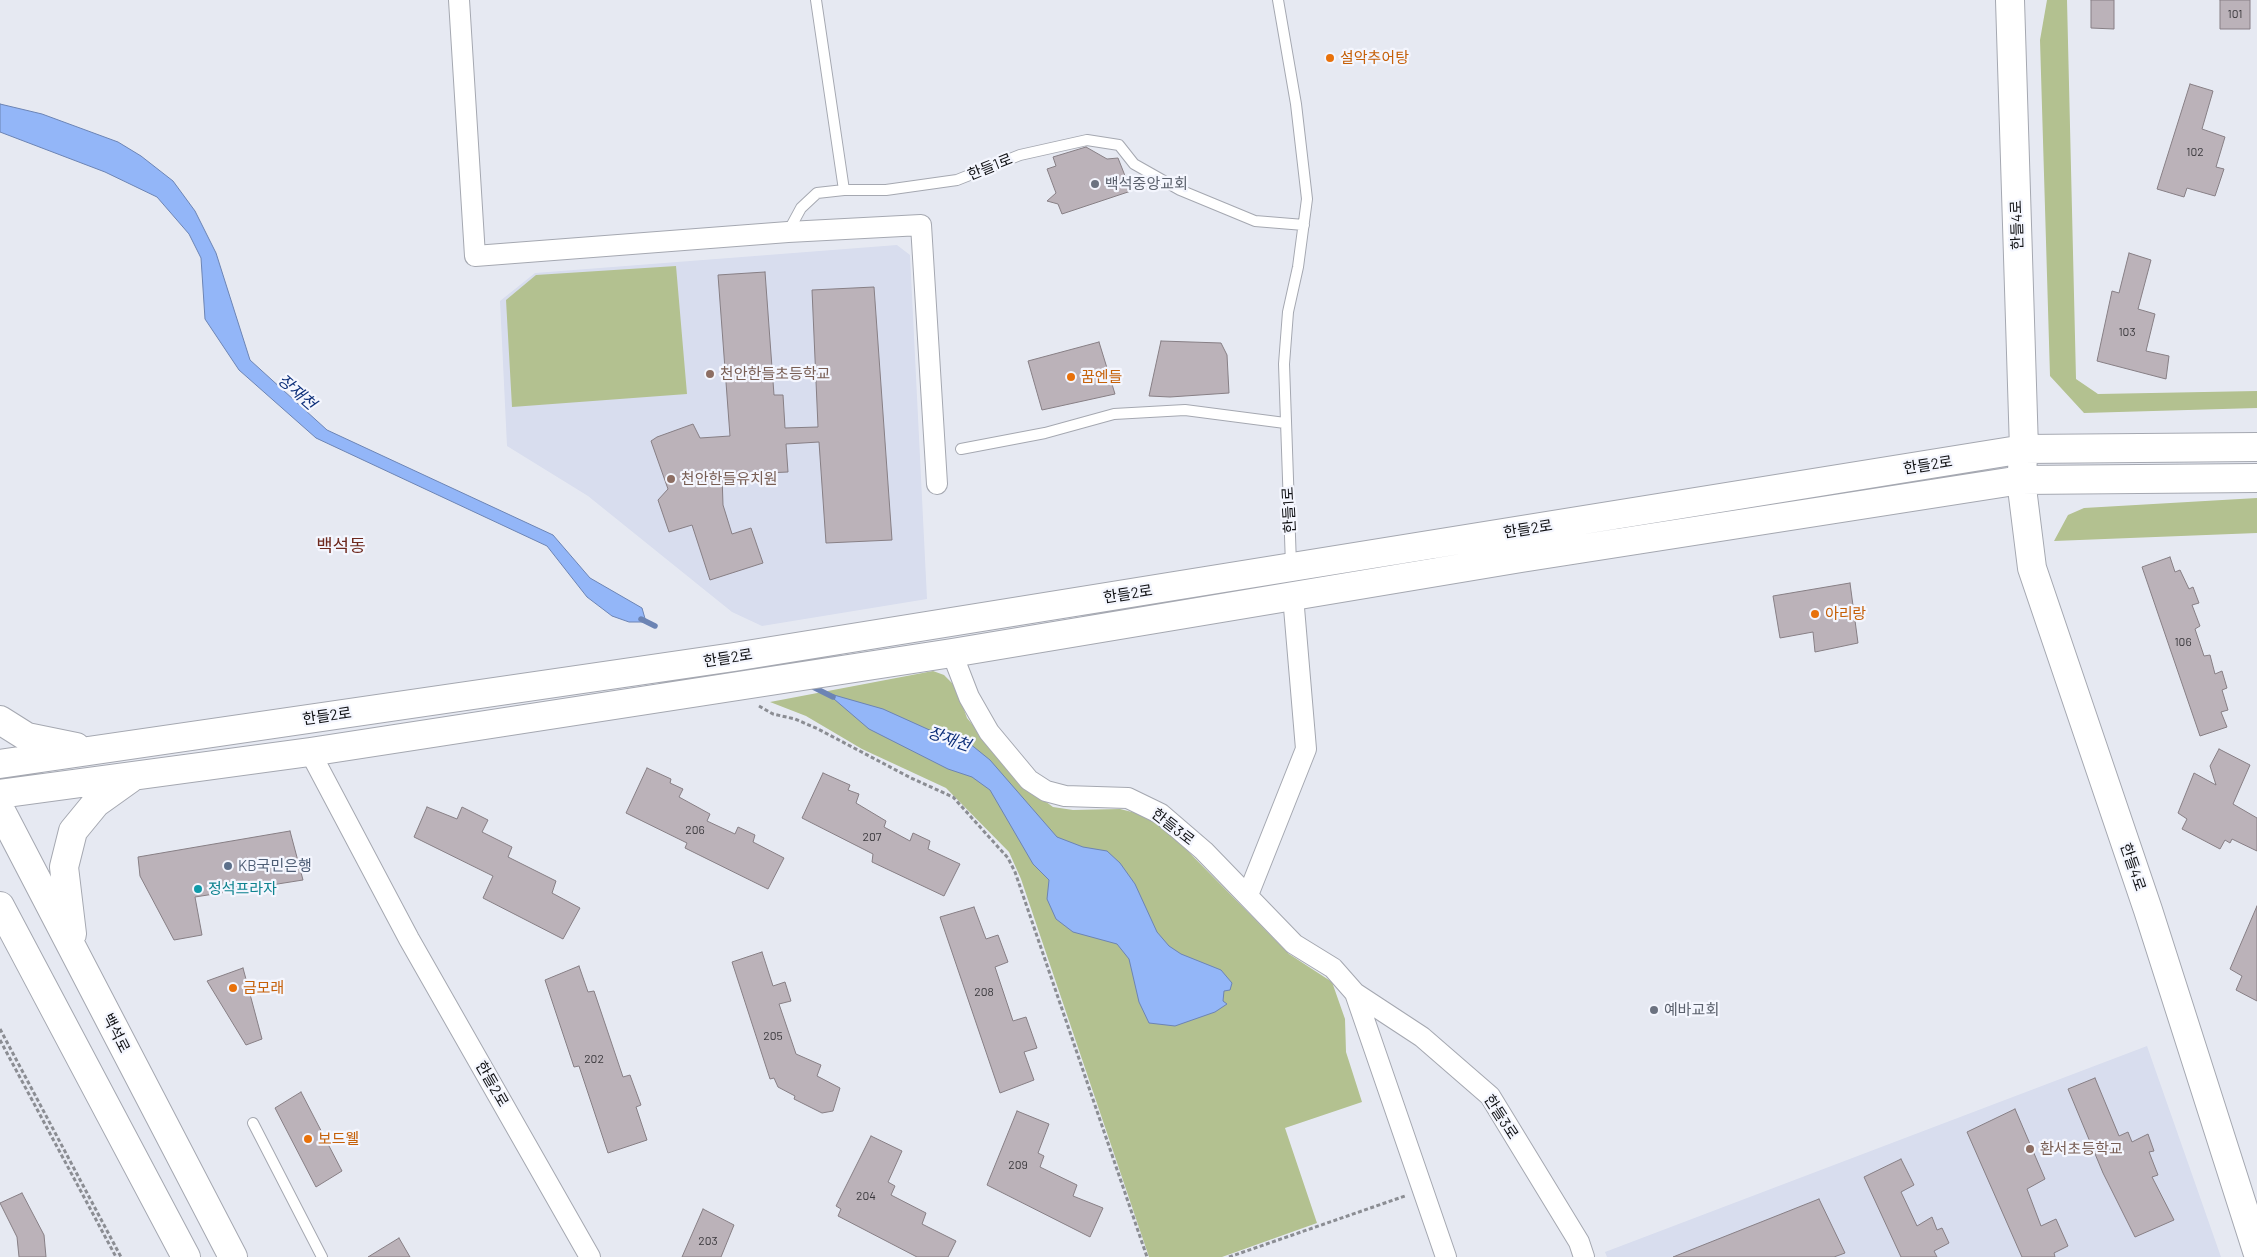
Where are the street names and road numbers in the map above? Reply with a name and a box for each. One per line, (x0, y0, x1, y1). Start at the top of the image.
street label: 한들1로 (965, 150, 1015, 184)
street label: 한들4로 (2007, 200, 2027, 250)
street label: 한들2로 (1902, 452, 1954, 478)
street label: 한들1로 (1279, 486, 1299, 534)
street label: 한들2로 (1502, 516, 1554, 542)
street label: 한들2로 (1102, 581, 1154, 607)
street label: 한들2로 (702, 645, 754, 671)
street label: 한들2로 (301, 704, 353, 728)
street label: 한들3로 (1148, 805, 1198, 849)
street label: 한들4로 (2116, 841, 2150, 893)
street label: 백석로 (99, 1010, 133, 1056)
street label: 한들2로 (472, 1058, 512, 1110)
street label: 한들3로 (1480, 1091, 1522, 1143)

